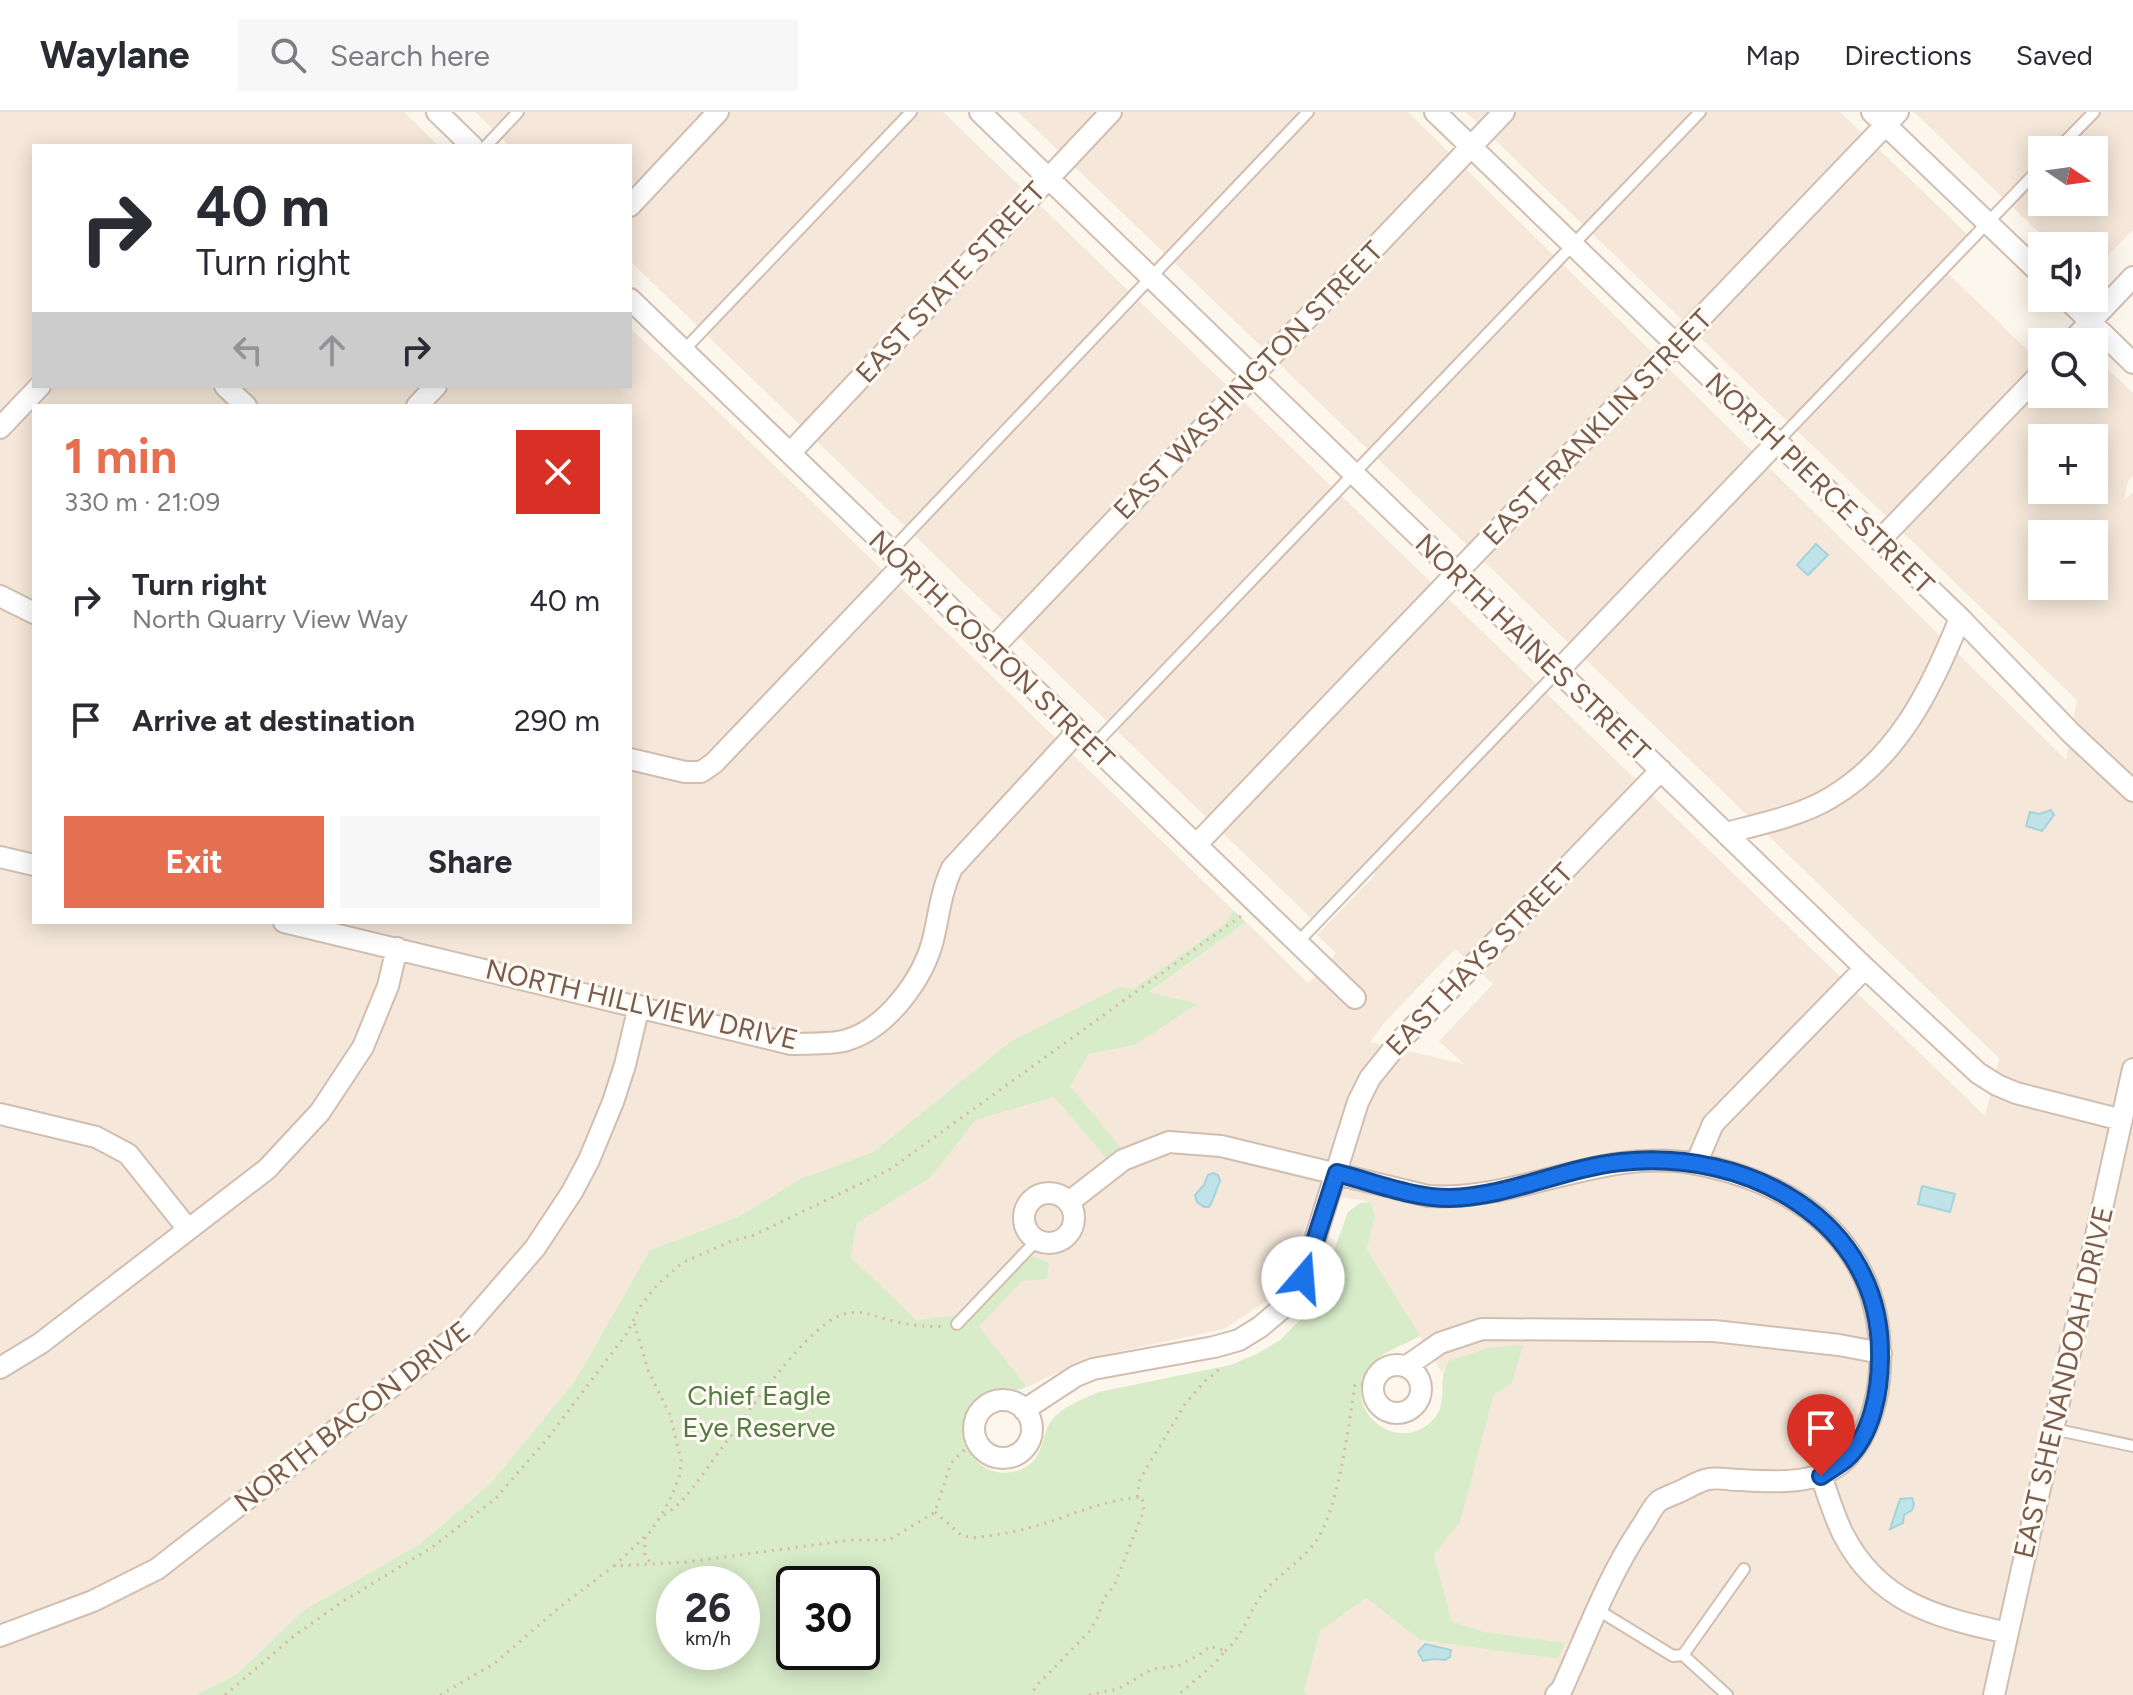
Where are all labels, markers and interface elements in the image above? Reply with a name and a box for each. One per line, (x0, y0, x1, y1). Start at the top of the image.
search box (238, 19, 798, 91)
text: Waylane (40, 32, 190, 78)
icon: search (266, 33, 310, 77)
text: Search here (330, 37, 490, 74)
text: Map (1746, 38, 1800, 72)
text: Directions (1844, 38, 1972, 72)
text: Saved (2016, 38, 2093, 72)
north arrow (2028, 136, 2108, 216)
map controls (2028, 136, 2108, 600)
text: 40 m (196, 173, 330, 240)
street label: EAST STATE STREET (848, 174, 1052, 389)
icon: right (64, 176, 168, 280)
button: sound (2028, 232, 2108, 312)
street label: EAST WASHINGTON STREET (1106, 234, 1390, 526)
text: Turn right (196, 241, 351, 284)
street label: EAST FRANKLIN STREET (1475, 301, 1719, 552)
icon: left (226, 328, 270, 372)
icon: ahead (310, 328, 354, 372)
icon: right (394, 328, 438, 372)
button: search (2028, 328, 2108, 408)
street label: NORTH PIERCE STREET (1699, 365, 1942, 601)
button: + (2028, 424, 2108, 504)
text: 1 min (64, 427, 177, 485)
button: close (516, 430, 600, 514)
text: 330 m · 21:09 (64, 486, 220, 518)
button: − (2028, 520, 2108, 600)
street label: NORTH COSTON STREET (862, 523, 1122, 775)
street label: NORTH HAINES STREET (1409, 526, 1658, 768)
text: Turn right (132, 566, 267, 603)
icon: right (64, 578, 108, 622)
text: 40 m (529, 582, 600, 619)
text: North Quarry View Way (132, 603, 408, 635)
icon: arrive (64, 698, 108, 742)
text: Arrive at destination (132, 702, 415, 739)
text: 290 m (514, 702, 600, 739)
button: Exit (64, 816, 324, 908)
button: Share (340, 816, 600, 908)
street label: EAST HAYS STREET (1378, 855, 1580, 1062)
street label: NORTH HILLVIEW DRIVE (482, 951, 802, 1057)
street label: EAST SHENANDOAH DRIVE (2006, 1203, 2120, 1561)
position arrow (1261, 1236, 1345, 1320)
street label: NORTH BACON DRIVE (227, 1313, 477, 1519)
park label: Chief Eagle Eye Reserve (682, 1378, 836, 1444)
pin (1787, 1394, 1855, 1476)
icon: arrive (1799, 1406, 1843, 1450)
speed limit sign: 30 (776, 1566, 880, 1670)
text: 26 (685, 1584, 731, 1632)
text: km/h (685, 1626, 731, 1650)

